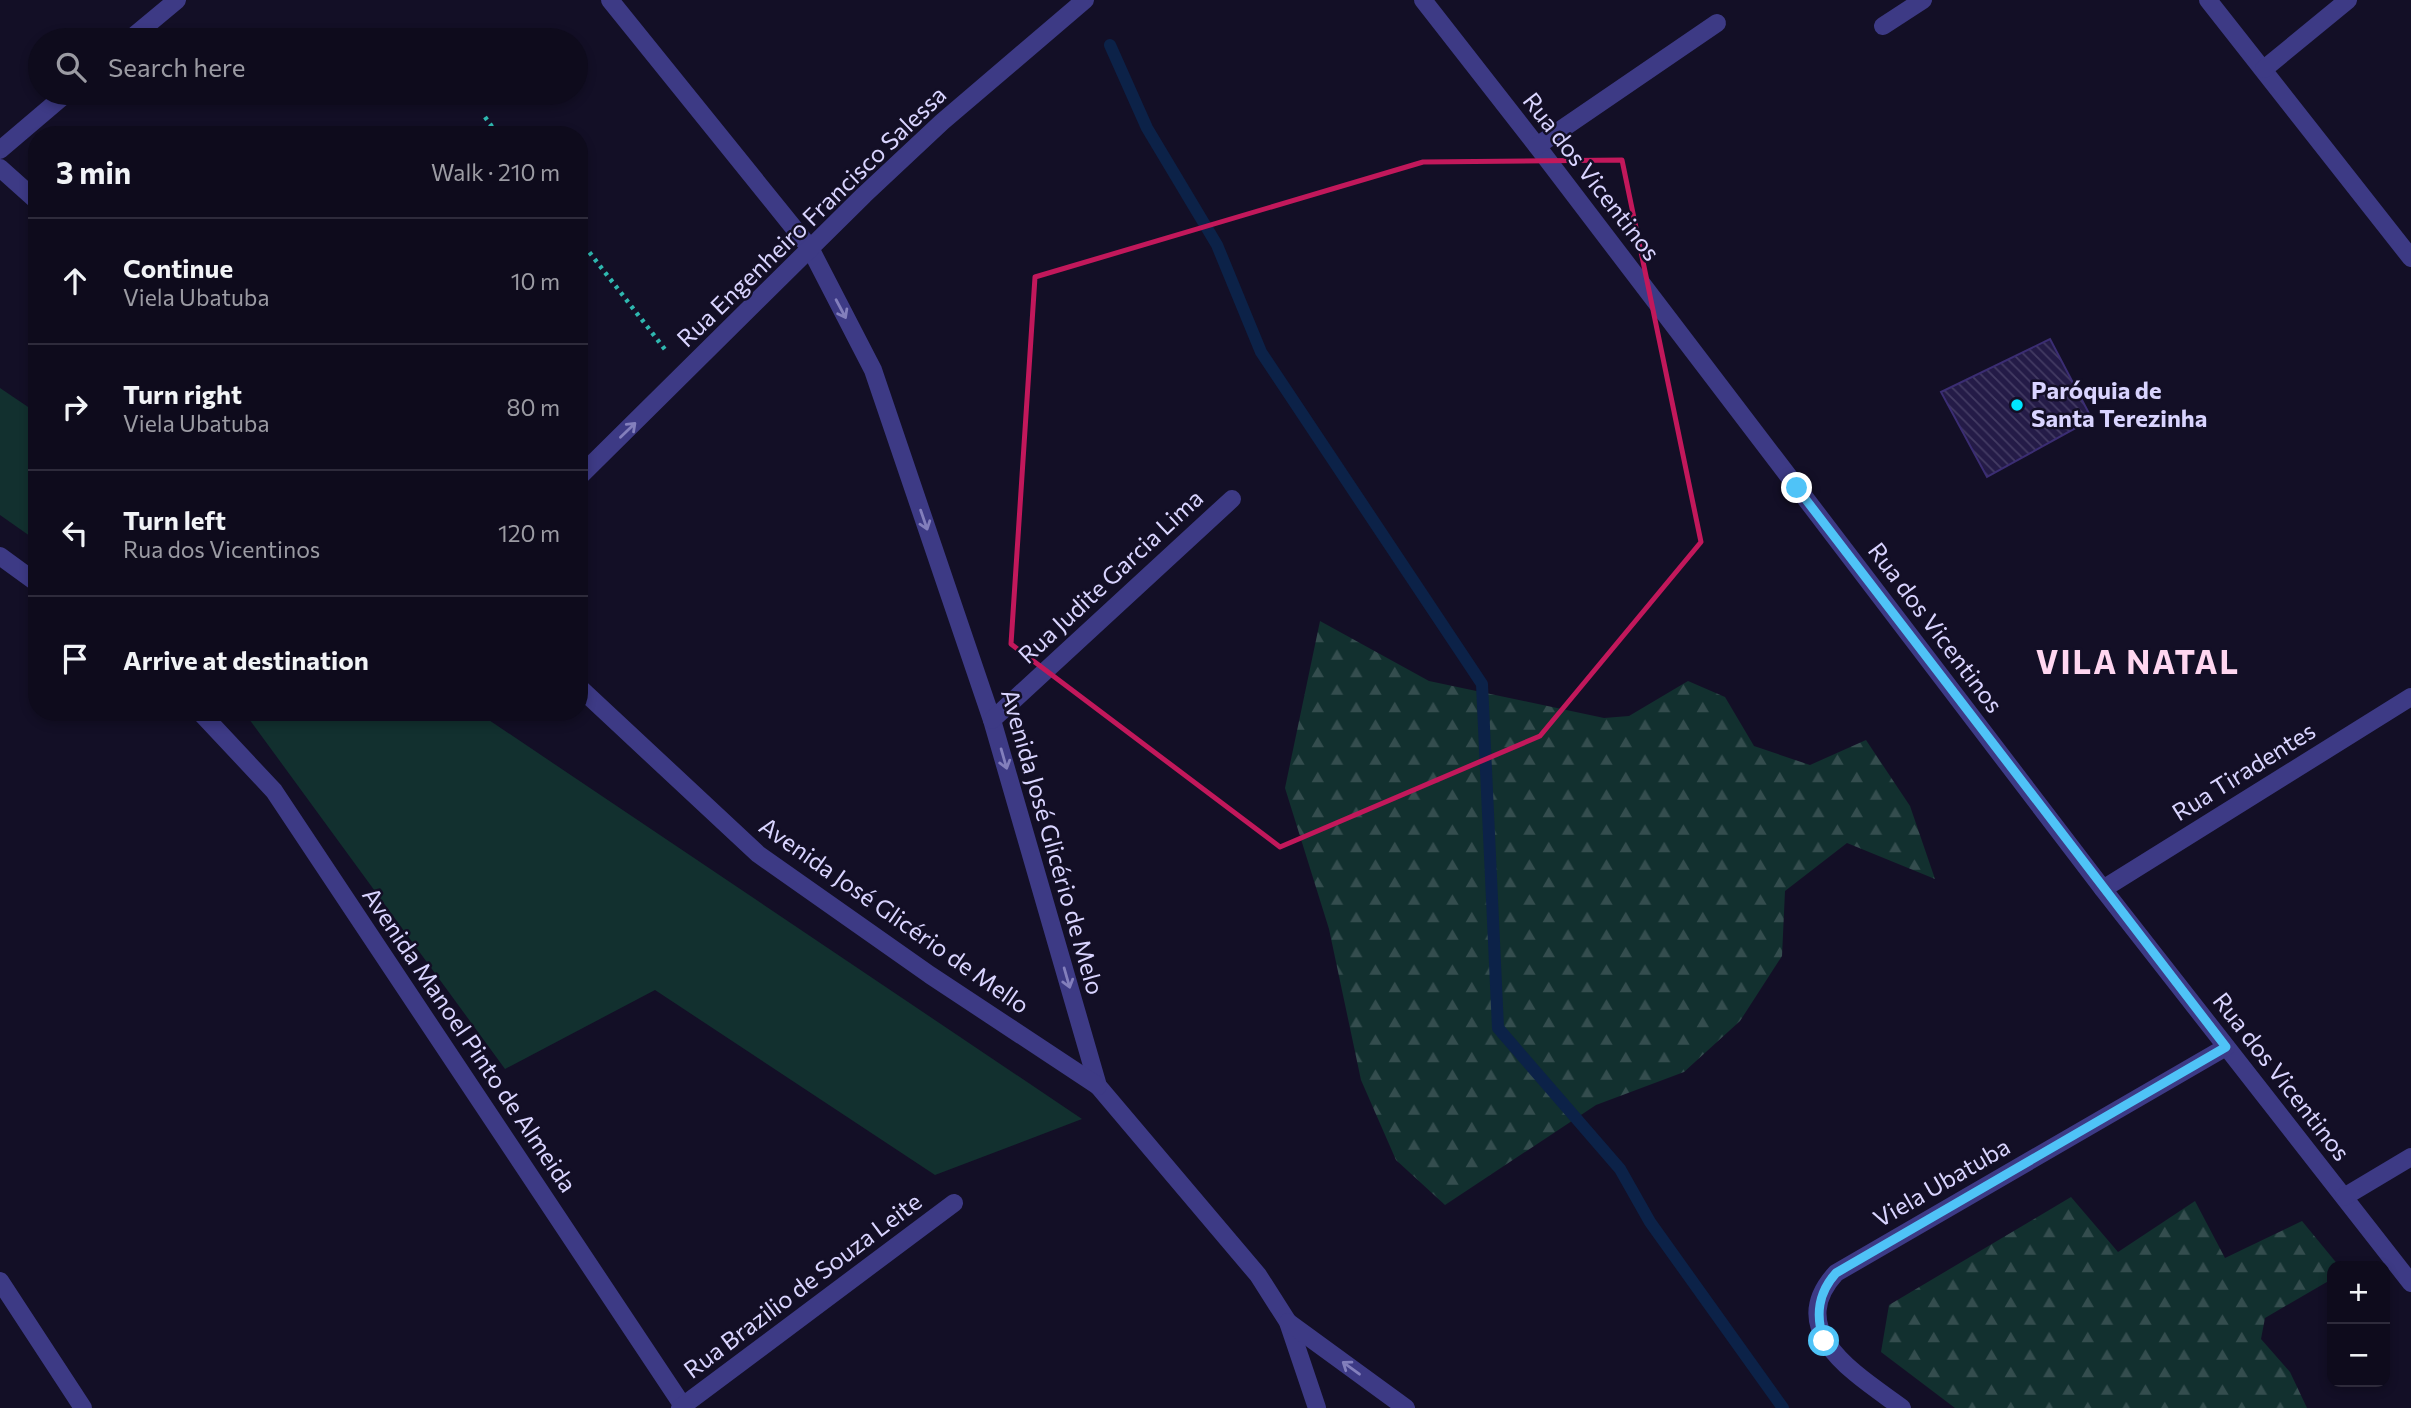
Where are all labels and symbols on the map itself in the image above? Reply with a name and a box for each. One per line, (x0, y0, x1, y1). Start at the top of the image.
street label: Rua Engenheiro Francisco Salessa (670, 79, 952, 352)
street label: Rua dos Vicentinos (1517, 86, 1667, 266)
one-way arrow (835, 298, 848, 319)
place label: Paróquia de Santa Terezinha (2031, 375, 2207, 432)
marker: Paróquia de Santa Terezinha (2009, 397, 2025, 413)
one-way arrow (619, 421, 636, 438)
route end (1781, 472, 1812, 503)
street label: Rua Judite Garcia Lima (1012, 483, 1208, 669)
one-way arrow (918, 509, 931, 531)
street label: Rua dos Vicentinos (1863, 536, 2010, 718)
district label: VILA NATAL (2036, 641, 2240, 681)
street label: Avenida José Glicério de Melo (996, 685, 1111, 998)
street label: Rua Tiradentes (2166, 715, 2320, 826)
one-way arrow (998, 748, 1011, 770)
street label: Avenida José Glicério de Mello (754, 810, 1035, 1019)
street label: Avenida Manoel Pinto de Almeida (357, 881, 583, 1197)
one-way arrow (1061, 966, 1074, 988)
street label: Rua dos Vicentinos (2207, 986, 2357, 1166)
street label: Viela Ubatuba (1868, 1131, 2015, 1232)
street label: Rua Brazilio de Souza Leite (678, 1186, 927, 1384)
route start (1808, 1325, 1839, 1356)
one-way arrow (1342, 1360, 1361, 1375)

